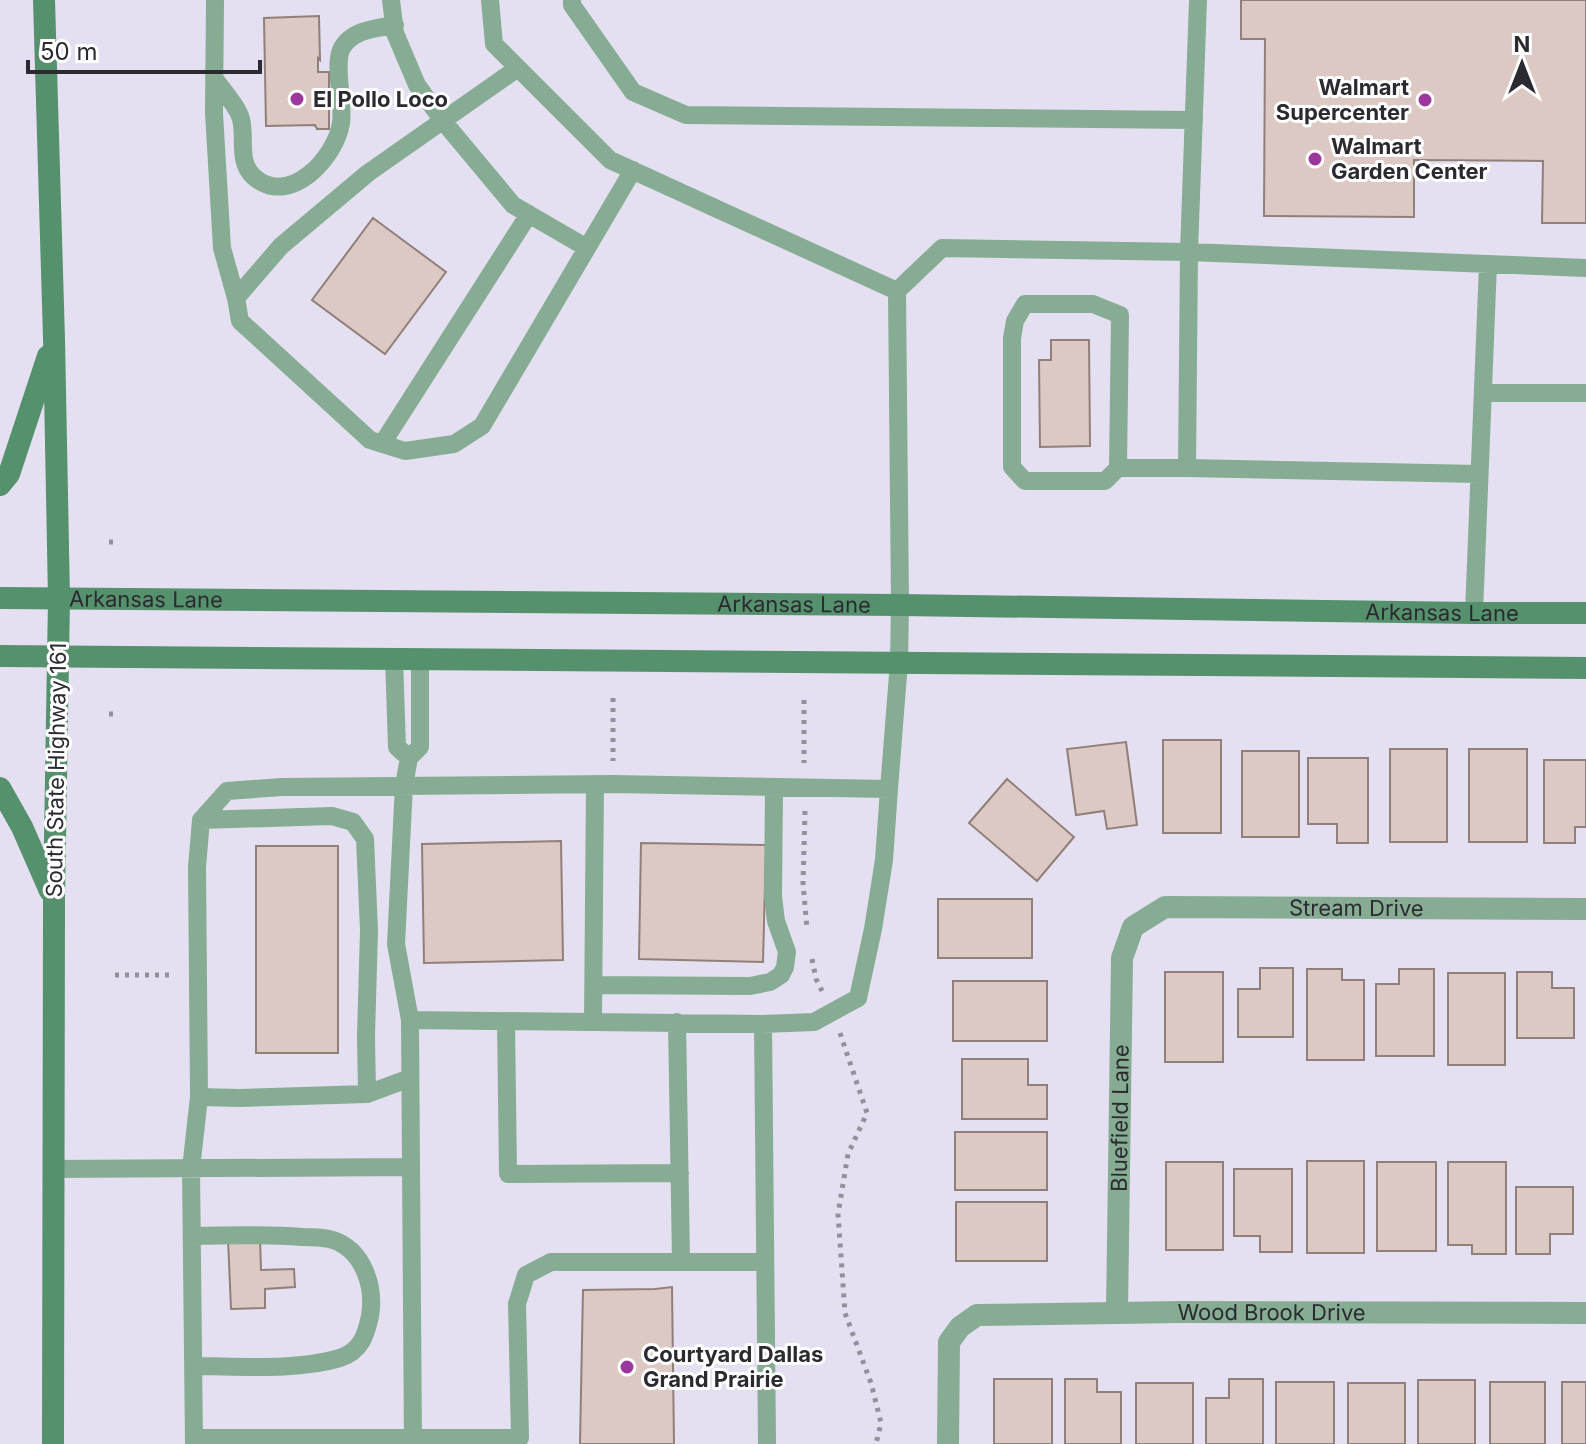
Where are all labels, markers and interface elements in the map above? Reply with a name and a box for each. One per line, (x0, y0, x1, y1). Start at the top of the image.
scale bar (28, 24, 260, 74)
north arrow (1482, 24, 1562, 104)
text: N (1514, 31, 1530, 57)
text: 50 m (40, 37, 98, 66)
place label: Walmart Supercenter (1276, 74, 1409, 125)
place label: El Pollo Loco (313, 86, 448, 112)
marker: El Pollo Loco (288, 90, 306, 108)
marker: Walmart Supercenter (1416, 91, 1434, 109)
place label: Walmart Garden Center (1331, 133, 1488, 184)
marker: Walmart Garden Center (1306, 150, 1324, 168)
street label: Arkansas Lane (69, 586, 223, 613)
street label: Arkansas Lane (717, 591, 871, 618)
street label: Arkansas Lane (1365, 598, 1519, 626)
street label: South State Highway 161 (41, 642, 71, 898)
street label: Stream Drive (1289, 895, 1424, 921)
street label: Bluefield Lane (1106, 1044, 1134, 1192)
street label: Wood Brook Drive (1177, 1299, 1366, 1325)
place label: Courtyard Dallas Grand Prairie (643, 1341, 823, 1392)
marker: Courtyard Dallas Grand Prairie (618, 1358, 636, 1376)

